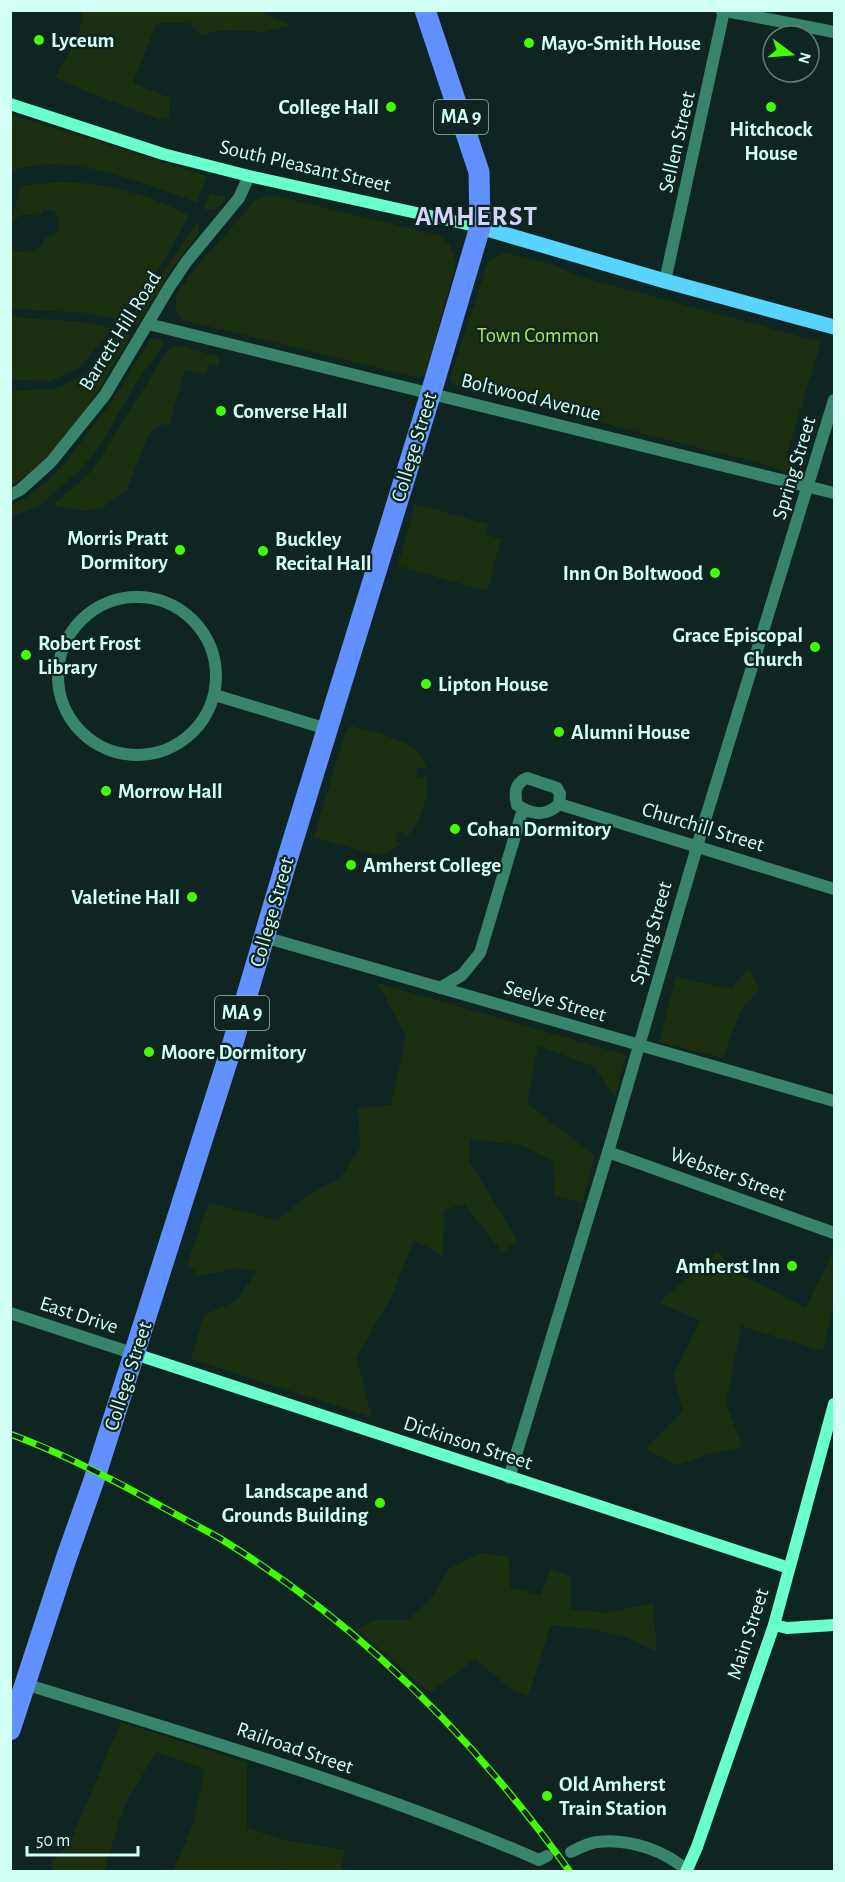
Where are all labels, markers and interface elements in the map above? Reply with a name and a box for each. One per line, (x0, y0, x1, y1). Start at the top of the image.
north arrow (761, 24, 821, 84)
place label: Lyceum (51, 30, 114, 51)
marker: Lyceum (32, 33, 46, 47)
place label: Mayo-Smith House (541, 33, 701, 54)
marker: Mayo-Smith House (522, 36, 536, 50)
text: N (795, 50, 814, 65)
street label: Sellen Street (655, 89, 699, 195)
place label: College Hall (278, 97, 379, 118)
marker: College Hall (384, 100, 398, 114)
road number: MA 9 (434, 100, 488, 134)
marker: Hitchcock House (764, 100, 778, 114)
place label: Hitchcock House (729, 119, 813, 164)
street label: South Pleasant Street (217, 136, 393, 196)
district label: AMHERST (415, 203, 539, 230)
street label: Barrett Hill Road (75, 268, 165, 394)
park label: Town Common (477, 325, 599, 346)
street label: Boltwood Avenue (459, 369, 603, 425)
street label: College Street (387, 389, 441, 504)
place label: Converse Hall (233, 401, 347, 422)
marker: Converse Hall (214, 404, 228, 418)
street label: Spring Street (768, 414, 820, 522)
place label: Morris Pratt Dormitory (67, 528, 169, 573)
place label: Buckley Recital Hall (275, 529, 372, 574)
marker: Morris Pratt Dormitory (173, 543, 187, 557)
marker: Buckley Recital Hall (256, 544, 270, 558)
place label: Inn On Boltwood (563, 563, 703, 584)
marker: Inn On Boltwood (708, 566, 722, 580)
place label: Grace Episcopal Church (672, 625, 803, 670)
place label: Robert Frost Library (38, 633, 141, 678)
marker: Grace Episcopal Church (808, 640, 822, 654)
marker: Robert Frost Library (19, 648, 33, 662)
place label: Lipton House (438, 674, 548, 695)
marker: Lipton House (419, 677, 433, 691)
place label: Alumni House (571, 722, 690, 743)
marker: Alumni House (552, 725, 566, 739)
place label: Morrow Hall (118, 781, 223, 802)
marker: Morrow Hall (99, 784, 113, 798)
street label: Churchill Street (639, 798, 767, 856)
place label: Cohan Dormitory (467, 819, 612, 840)
marker: Cohan Dormitory (448, 822, 462, 836)
street label: College Street (246, 854, 298, 969)
place label: Amherst College (363, 855, 501, 876)
marker: Amherst College (344, 858, 358, 872)
street label: Spring Street (626, 879, 676, 987)
place label: Valetine Hall (71, 887, 180, 908)
marker: Valetine Hall (185, 890, 199, 904)
street label: Seelye Street (502, 976, 609, 1026)
road number: MA 9 (215, 996, 269, 1030)
place label: Moore Dormitory (161, 1042, 307, 1063)
marker: Moore Dormitory (142, 1045, 156, 1059)
street label: Webster Street (667, 1143, 789, 1205)
place label: Amherst Inn (676, 1256, 780, 1277)
marker: Amherst Inn (785, 1259, 799, 1273)
street label: East Drive (37, 1292, 121, 1338)
street label: College Street (100, 1319, 156, 1433)
street label: Dickinson Street (401, 1412, 535, 1474)
place label: Landscape and Grounds Building (222, 1481, 368, 1526)
marker: Landscape and Grounds Building (373, 1496, 387, 1510)
street label: Main Street (723, 1585, 773, 1682)
street label: Railroad Street (234, 1718, 356, 1778)
place label: Old Amherst Train Station (559, 1774, 667, 1819)
marker: Old Amherst Train Station (540, 1789, 554, 1803)
scale bar (27, 1819, 138, 1857)
text: 50 m (36, 1832, 70, 1850)

